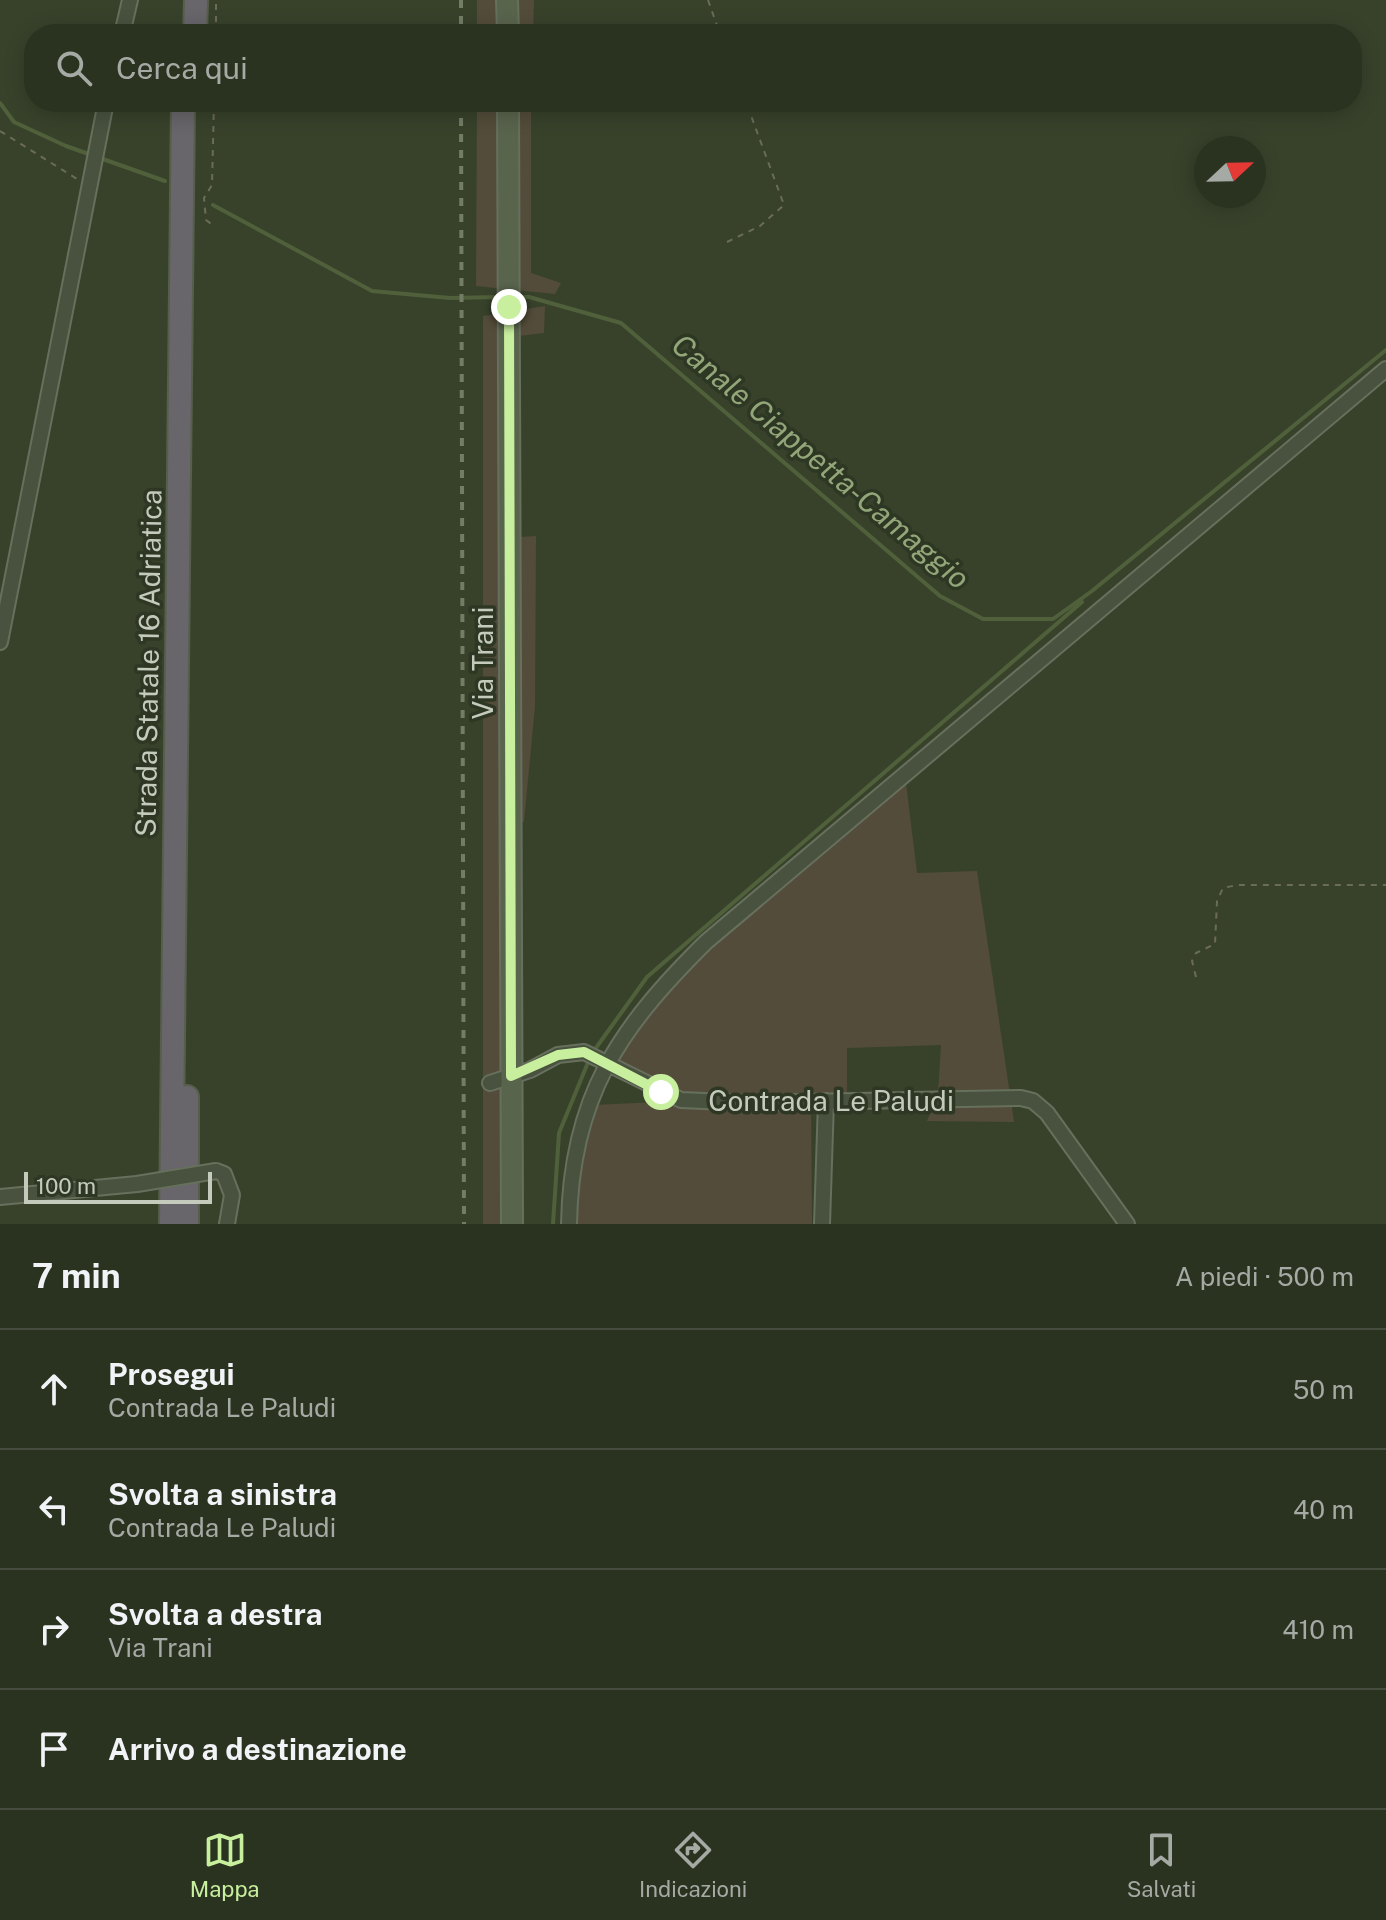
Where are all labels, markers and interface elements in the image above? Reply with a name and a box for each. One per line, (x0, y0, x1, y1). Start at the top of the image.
search box (24, 24, 1362, 112)
icon: search (52, 46, 96, 90)
text: Cerca qui (116, 50, 248, 86)
north arrow (1194, 136, 1266, 208)
route end (491, 289, 527, 325)
water label: Canale Ciappetta-Camaggio (665, 326, 977, 596)
street label: Strada Statale 16 Adriatica (128, 489, 168, 837)
street label: Via Trani (466, 607, 499, 719)
route start (643, 1074, 679, 1110)
street label: Contrada Le Paludi (708, 1084, 954, 1117)
scale bar (24, 1168, 212, 1204)
text: 100 m (36, 1173, 96, 1199)
text: 7 min (32, 1256, 121, 1296)
text: A piedi · 500 m (1175, 1261, 1354, 1292)
text: Prosegui (108, 1356, 235, 1392)
icon: ahead (32, 1367, 76, 1411)
text: 50 m (1293, 1374, 1354, 1405)
text: Contrada Le Paludi (108, 1392, 336, 1423)
text: Svolta a sinistra (108, 1476, 337, 1512)
icon: left (32, 1487, 76, 1531)
text: 40 m (1293, 1494, 1354, 1525)
text: Contrada Le Paludi (108, 1512, 336, 1543)
text: Svolta a destra (108, 1596, 323, 1632)
icon: right (32, 1607, 76, 1651)
text: 410 m (1282, 1614, 1354, 1645)
text: Via Trani (108, 1632, 213, 1663)
icon: arrive (32, 1727, 76, 1771)
text: Arrivo a destinazione (108, 1731, 407, 1767)
tab: Mappa (190, 1828, 260, 1902)
tab: Indicazioni (639, 1828, 747, 1902)
tab: Salvati (1127, 1828, 1196, 1902)

